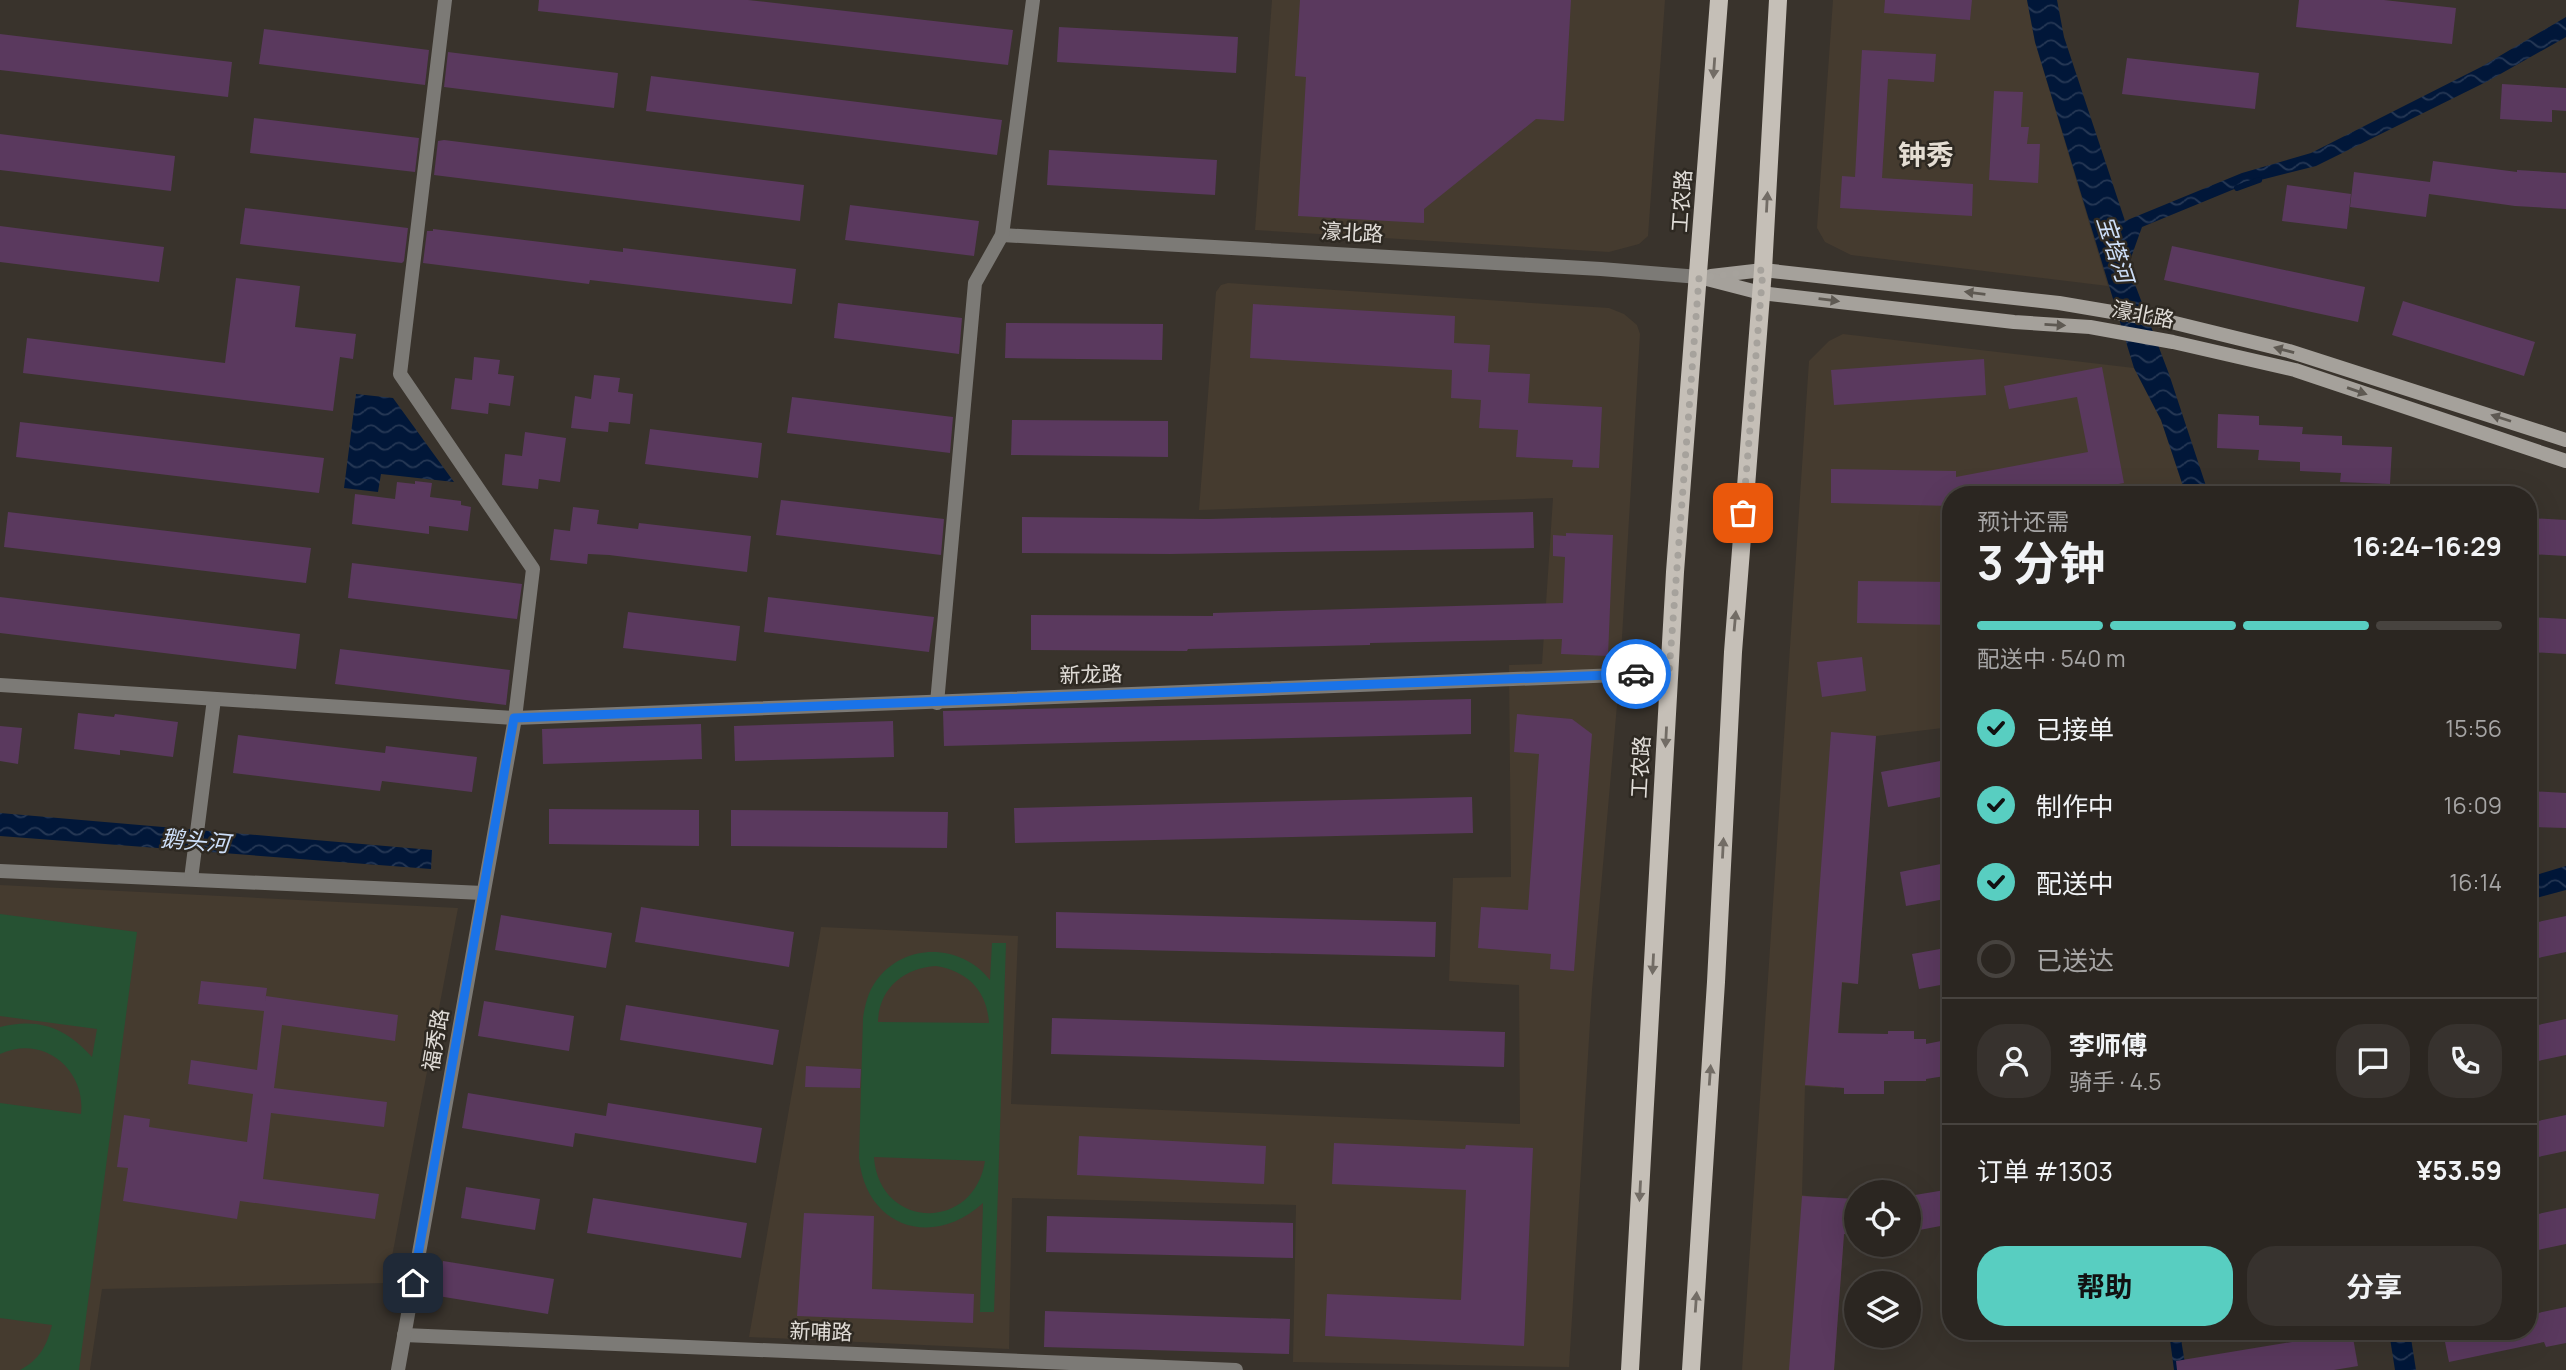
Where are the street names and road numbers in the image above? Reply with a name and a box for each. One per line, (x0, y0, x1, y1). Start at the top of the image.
street label: 工农路 (1665, 169, 1697, 233)
street label: 濠北路 (1320, 216, 1384, 248)
street label: 濠北路 (2110, 294, 2177, 334)
street label: 新龙路 (1059, 659, 1123, 689)
street label: 工农路 (1624, 735, 1656, 799)
street label: 福秀路 (416, 1006, 454, 1073)
street label: 新哺路 (789, 1316, 853, 1346)

